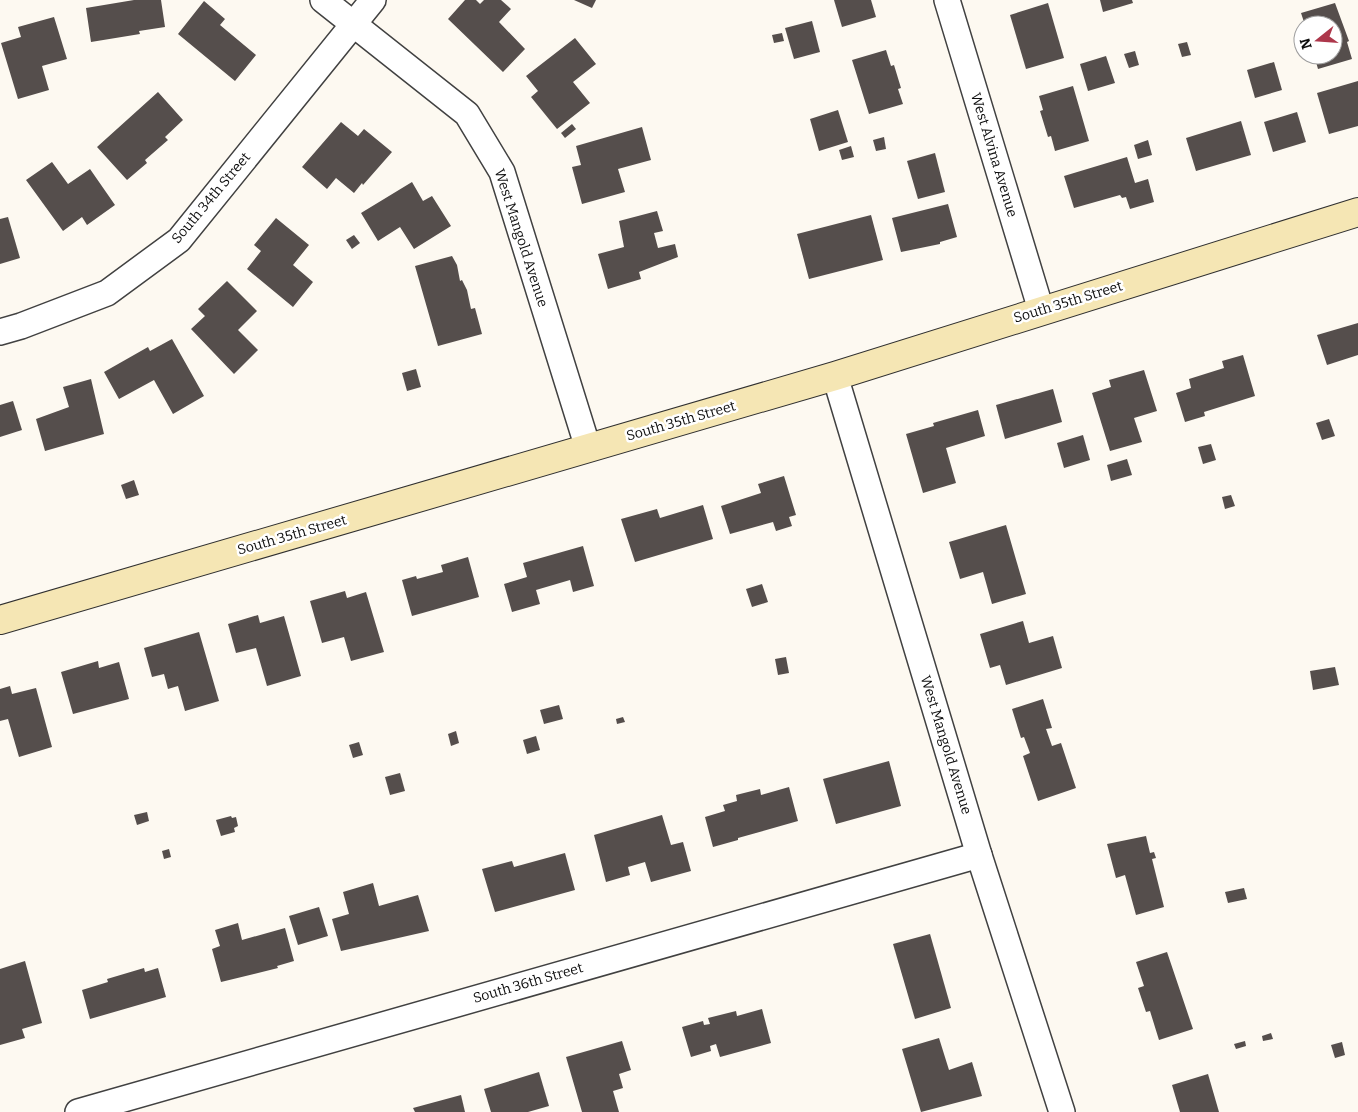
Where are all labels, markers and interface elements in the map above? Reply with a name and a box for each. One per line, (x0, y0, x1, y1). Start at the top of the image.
north arrow (1293, 15, 1343, 65)
text: N (1296, 36, 1316, 51)
street label: West Alvina Avenue (967, 91, 1021, 219)
street label: South 34th Street (168, 149, 254, 247)
street label: West Mangold Avenue (491, 167, 551, 309)
street label: South 35th Street (1012, 277, 1124, 327)
street label: South 35th Street (624, 397, 738, 445)
street label: South 35th Street (235, 511, 349, 559)
street label: West Mangold Avenue (917, 673, 975, 817)
street label: South 36th Street (471, 959, 585, 1007)

